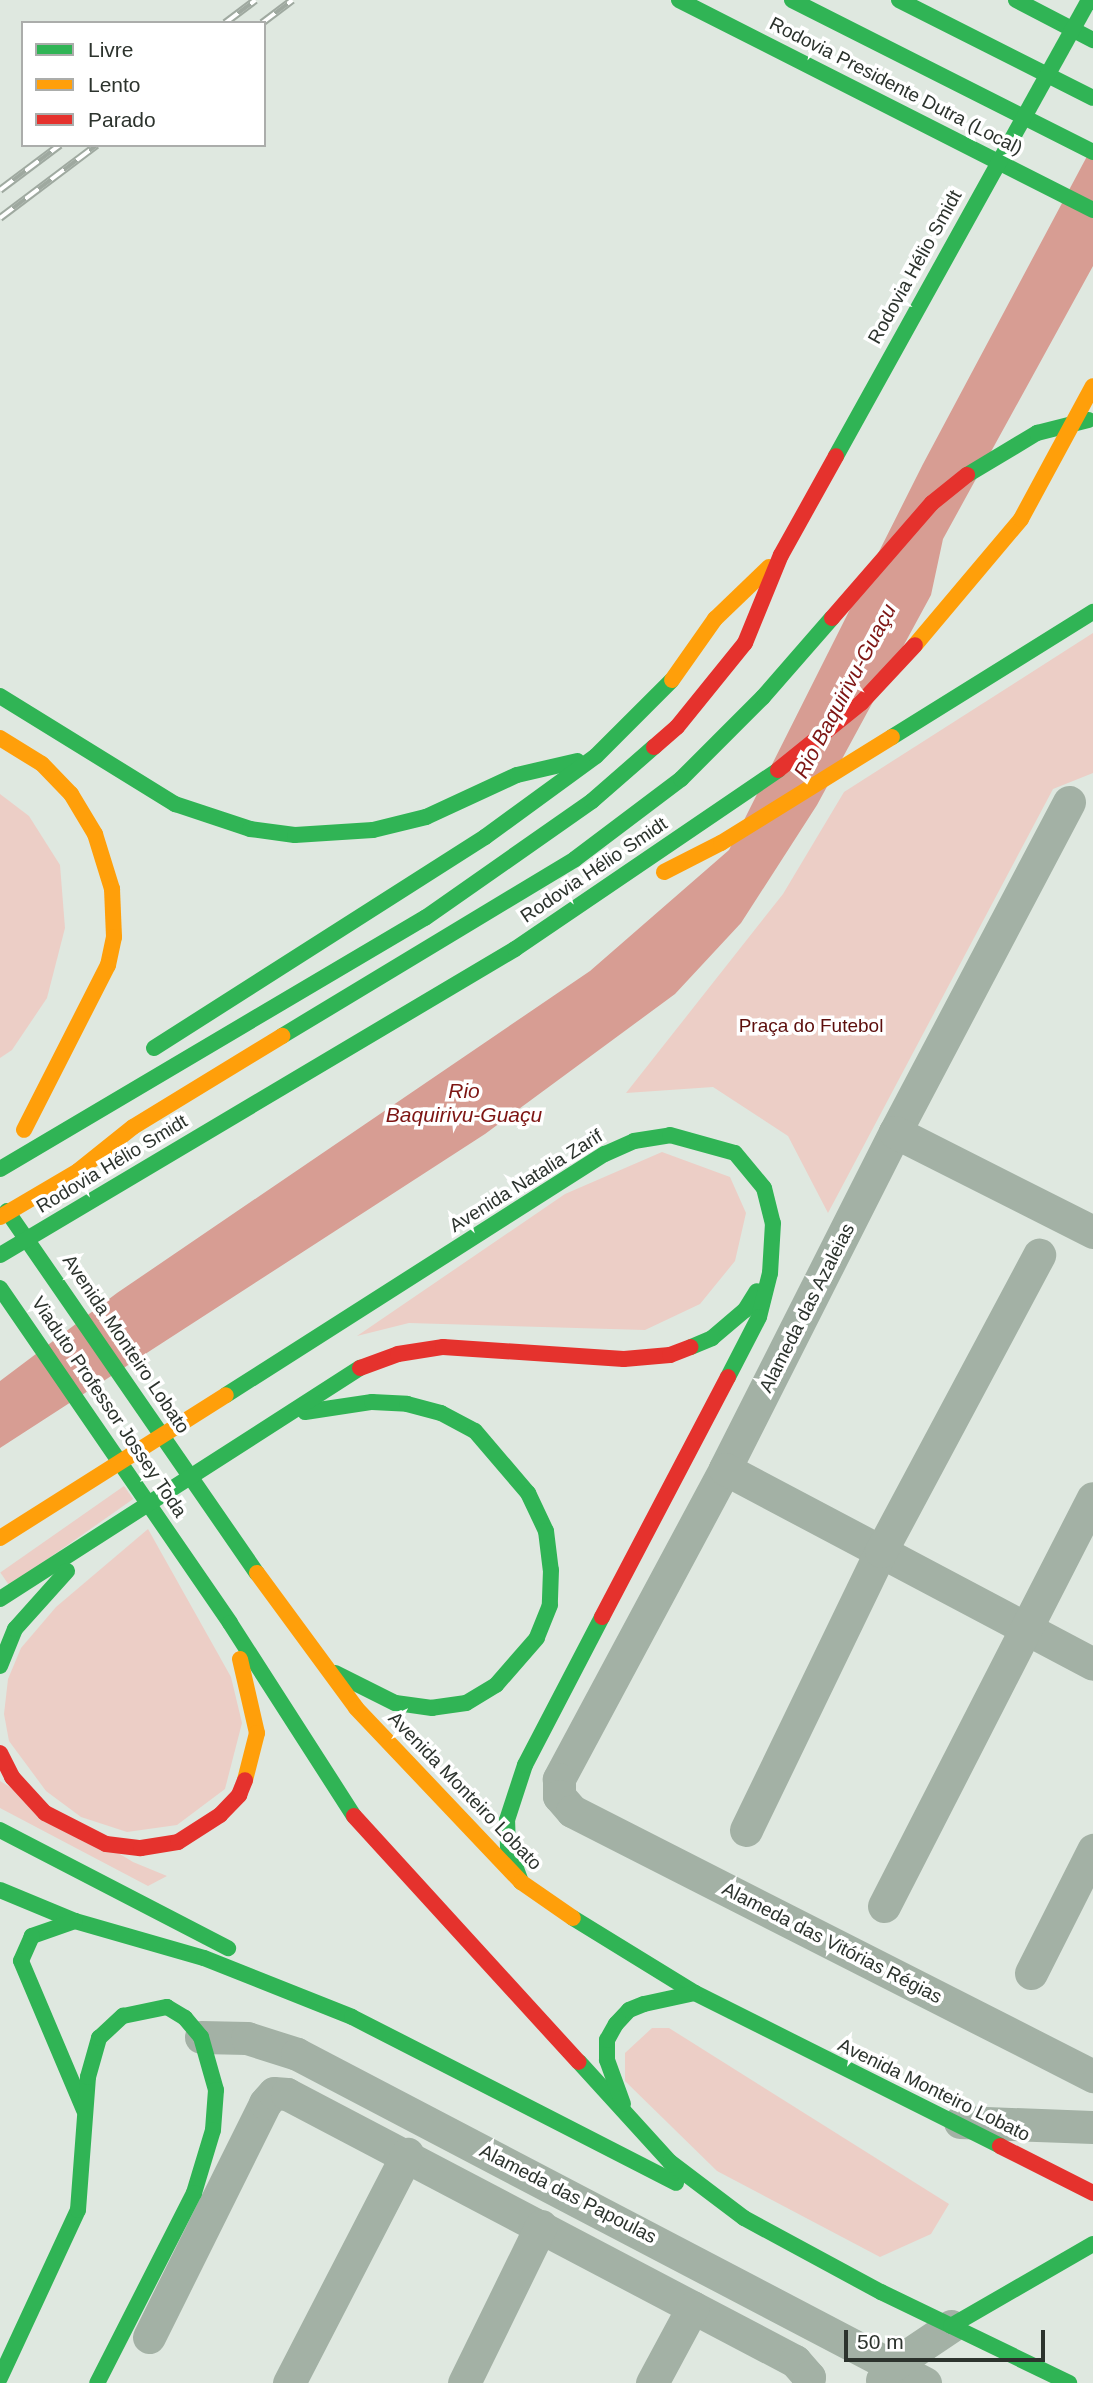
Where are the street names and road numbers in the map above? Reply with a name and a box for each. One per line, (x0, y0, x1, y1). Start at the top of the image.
street label: Rodovia Presidente Dutra (Local) (766, 12, 1026, 160)
street label: Rodovia Hélio Smidt (863, 186, 967, 348)
street label: Rodovia Hélio Smidt (516, 812, 672, 928)
street label: Rodovia Hélio Smidt (32, 1110, 192, 1218)
street label: Avenida Natalia Zarif (445, 1125, 607, 1237)
street label: Alameda das Azaleias (754, 1219, 860, 1397)
street label: Avenida Monteiro Lobato (58, 1250, 194, 1438)
street label: Viaduto Professor Jossey Toda (26, 1292, 192, 1522)
street label: Avenida Monteiro Lobato (384, 1707, 546, 1875)
street label: Alameda das Vitórias Régias (718, 1878, 946, 2008)
street label: Avenida Monteiro Lobato (834, 2034, 1034, 2146)
street label: Alameda das Papoulas (476, 2139, 660, 2249)

